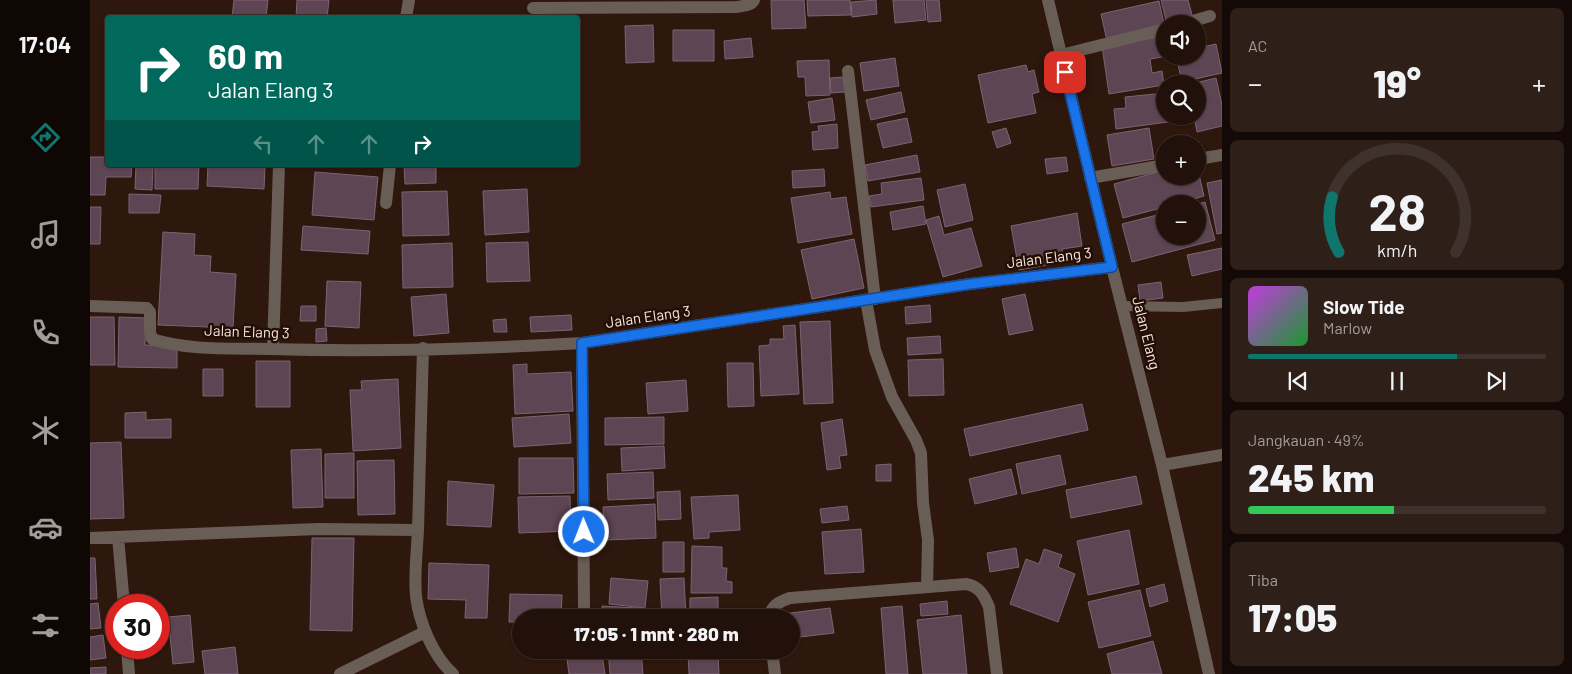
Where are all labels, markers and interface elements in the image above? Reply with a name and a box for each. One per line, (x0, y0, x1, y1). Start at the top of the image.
map controls (1156, 15, 1206, 245)
button: sound (1156, 15, 1206, 65)
text: 17:04 (19, 31, 71, 57)
text: 60 m (208, 34, 283, 76)
icon: right (125, 35, 190, 100)
text: AC (1248, 36, 1267, 55)
pin (1044, 51, 1086, 93)
icon: arrive (1051, 58, 1079, 86)
text: 19° (1373, 60, 1421, 106)
text: − (1248, 66, 1262, 100)
text: + (1532, 66, 1546, 100)
button: search (1156, 75, 1206, 125)
text: Jalan Elang 3 (208, 76, 333, 102)
icon: directions (28, 120, 63, 155)
icon: left (249, 130, 277, 158)
icon: ahead (302, 130, 330, 158)
icon: ahead (355, 130, 383, 158)
icon: right (408, 130, 436, 158)
button: + (1156, 135, 1206, 185)
text: 28 (1368, 179, 1426, 241)
button: − (1156, 195, 1206, 245)
icon: music (28, 217, 63, 252)
text: km/h (1377, 239, 1417, 261)
street label: Jalan Elang 3 (1005, 243, 1092, 271)
street label: Jalan Elang (1129, 294, 1165, 371)
text: Slow Tide (1323, 295, 1405, 318)
street label: Jalan Elang 3 (604, 301, 691, 331)
icon: phone (28, 315, 63, 350)
text: Marlow (1323, 318, 1372, 337)
street label: Jalan Elang 3 (204, 321, 290, 341)
icon: previous (1284, 367, 1312, 395)
icon: pause (1383, 367, 1411, 395)
icon: next (1482, 367, 1510, 395)
icon: climate (28, 413, 63, 448)
text: Jangkauan · 49% (1248, 430, 1365, 449)
text: 245 km (1248, 454, 1374, 500)
position arrow (557, 505, 609, 557)
icon: car (28, 510, 63, 545)
text: Tiba (1248, 570, 1278, 589)
speed limit sign: 30 (105, 594, 170, 659)
text: 17:05 (1248, 594, 1337, 640)
icon: filters (28, 608, 63, 643)
text: 17:05 · 1 mnt · 280 m (573, 622, 739, 645)

